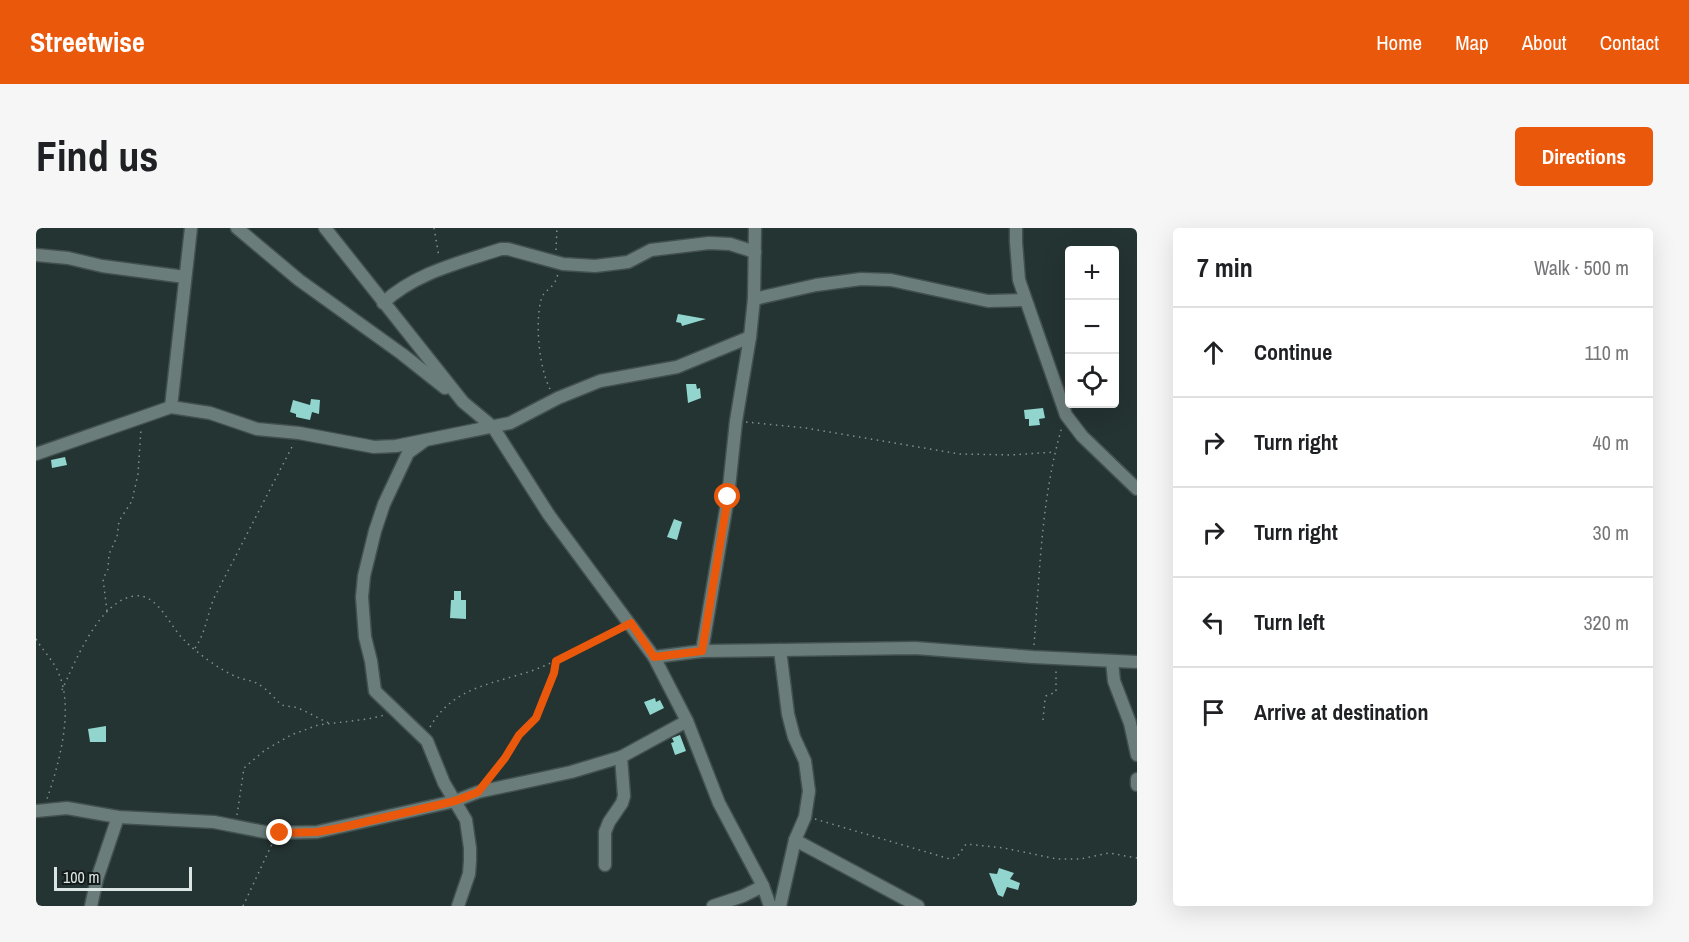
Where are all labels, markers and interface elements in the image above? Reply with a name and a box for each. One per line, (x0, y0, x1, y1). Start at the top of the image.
text: Streetwise (30, 23, 145, 61)
text: Home (1376, 28, 1422, 57)
text: Map (1455, 28, 1489, 57)
text: About (1522, 28, 1567, 57)
text: Contact (1600, 28, 1659, 57)
button: Directions (1515, 127, 1653, 186)
text: Find us (36, 128, 158, 184)
map controls (1065, 246, 1119, 408)
button: + (1065, 246, 1119, 300)
text: 7 min (1197, 250, 1253, 285)
text: Walk · 500 m (1534, 254, 1629, 281)
button: − (1065, 300, 1119, 354)
icon: ahead (1197, 336, 1230, 369)
text: Continue (1254, 337, 1332, 367)
text: 110 m (1585, 339, 1629, 366)
button: locate (1065, 354, 1119, 408)
icon: right (1197, 426, 1230, 459)
text: Turn right (1254, 427, 1338, 457)
text: 40 m (1593, 429, 1629, 456)
route start (714, 483, 740, 509)
icon: right (1197, 516, 1230, 549)
text: Turn right (1254, 517, 1338, 547)
text: 30 m (1593, 519, 1629, 546)
icon: left (1197, 606, 1230, 639)
text: Turn left (1254, 607, 1325, 637)
text: 320 m (1583, 609, 1629, 636)
icon: arrive (1197, 696, 1230, 729)
text: Arrive at destination (1254, 697, 1428, 727)
route end (266, 819, 292, 845)
scale bar (54, 864, 192, 892)
text: 100 m (63, 866, 99, 888)

